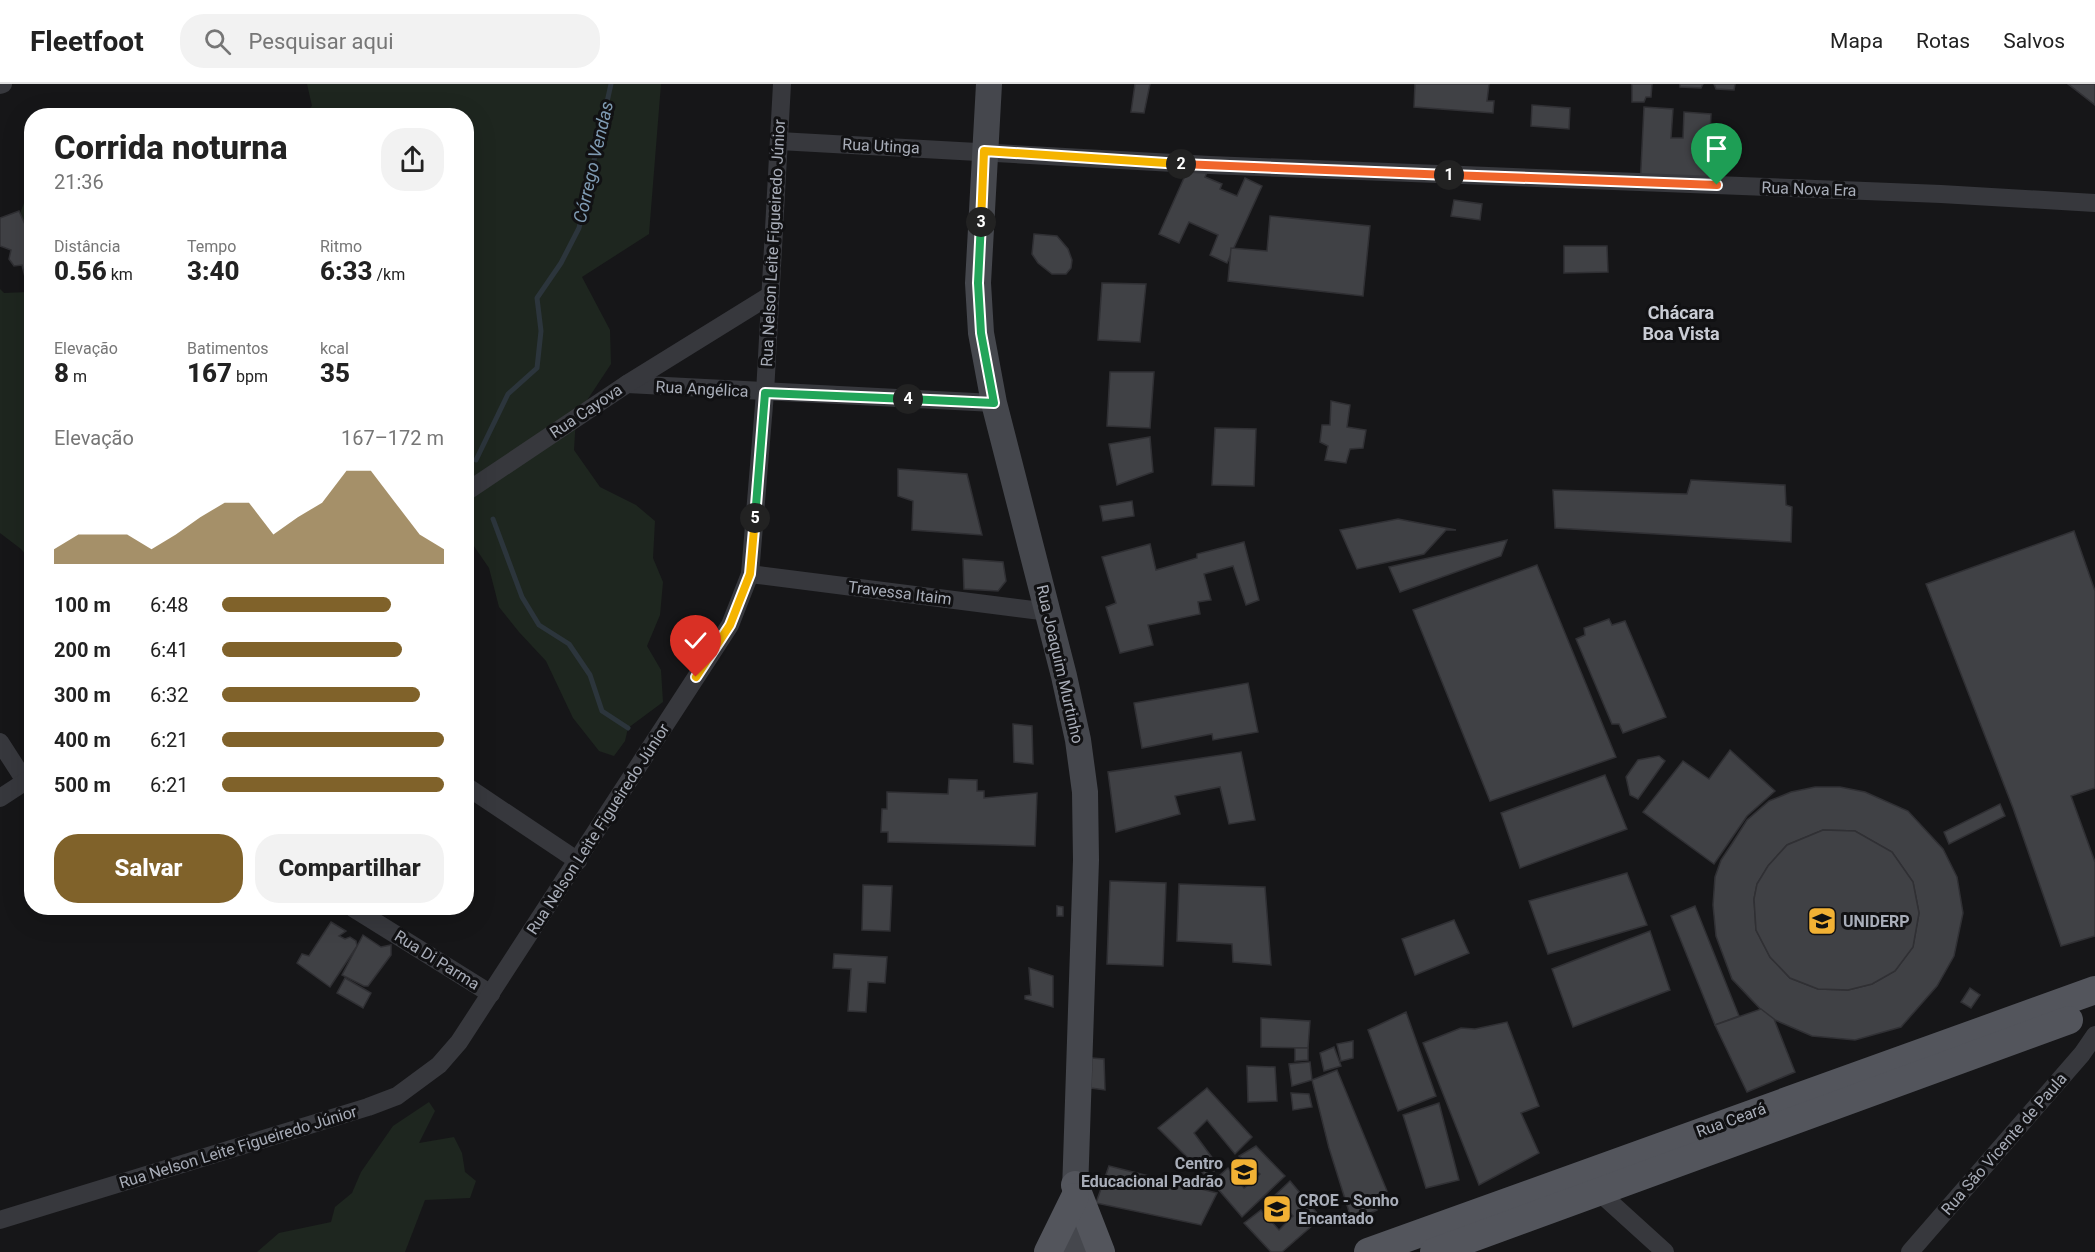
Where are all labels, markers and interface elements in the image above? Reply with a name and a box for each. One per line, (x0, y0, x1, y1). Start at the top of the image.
search box (180, 14, 600, 68)
text: Fleetfoot (30, 25, 144, 58)
icon: search (201, 25, 234, 58)
text: Pesquisar aqui (249, 29, 394, 54)
text: Mapa (1830, 29, 1883, 53)
text: Rotas (1916, 29, 1970, 53)
text: Salvos (2003, 29, 2065, 53)
water label: Córrego Vendas (569, 99, 617, 225)
street label: Rua Nelson Leite Figueiredo Júnior (757, 118, 789, 367)
pin (1691, 123, 1742, 185)
text: Corrida noturna (54, 128, 288, 167)
button: share (381, 128, 444, 191)
icon: arrive (1700, 132, 1733, 165)
street label: Rua Utinga (842, 134, 920, 158)
pin: 2 (1166, 149, 1196, 179)
text: 2 (1176, 154, 1186, 173)
pin: 1 (1434, 160, 1464, 190)
text: 1 (1444, 165, 1454, 184)
text: 21:36 (54, 170, 104, 194)
street label: Rua Nova Era (1761, 178, 1857, 200)
pin: 3 (966, 207, 996, 237)
text: 3 (976, 212, 986, 231)
text: Distância (54, 237, 120, 256)
text: Tempo (187, 237, 236, 256)
text: Ritmo (320, 237, 362, 256)
text: 0.56 (54, 256, 107, 286)
text: 3:40 (187, 256, 240, 286)
text: 6:33 (320, 256, 373, 286)
text: km (107, 265, 133, 284)
text: /km (373, 265, 405, 284)
district label: Chácara Boa Vista (1642, 302, 1720, 344)
text: Elevação (54, 339, 118, 358)
text: Batimentos (187, 339, 269, 358)
text: kcal (320, 339, 349, 358)
text: 8 (54, 358, 69, 388)
text: 167 (187, 358, 232, 388)
text: 35 (320, 358, 350, 388)
text: m (69, 367, 87, 386)
text: bpm (232, 367, 268, 386)
street label: Rua Angélica (655, 377, 749, 401)
street label: Rua Cayova (546, 380, 626, 442)
pin: 4 (893, 384, 923, 414)
text: 4 (903, 389, 913, 408)
text: Elevação (54, 426, 134, 450)
text: 167–172 m (341, 426, 444, 450)
pin: 5 (740, 503, 770, 533)
text: 5 (750, 508, 760, 527)
street label: Travessa Itaim (847, 577, 953, 609)
street label: Rua Joaquim Murtinho (1032, 583, 1088, 745)
text: 100 m (54, 593, 111, 617)
text: 6:48 (150, 593, 189, 617)
pin (670, 615, 721, 677)
icon: check (679, 624, 712, 657)
text: 200 m (54, 638, 111, 662)
text: 6:41 (150, 638, 189, 662)
text: 300 m (54, 683, 111, 707)
text: 6:32 (150, 683, 189, 707)
street label: Rua Nelson Leite Figueiredo Júnior (523, 719, 674, 938)
text: 400 m (54, 728, 111, 752)
text: 6:21 (150, 728, 189, 752)
text: 500 m (54, 773, 111, 797)
text: 6:21 (150, 773, 189, 797)
button: Salvar (54, 834, 243, 903)
button: Compartilhar (255, 834, 444, 903)
school or university icon: UNIDERP (1806, 905, 1838, 937)
place label: UNIDERP (1843, 912, 1909, 931)
street label: Rua Di Parma (391, 926, 483, 994)
street label: Rua São Vicente de Paula (1937, 1069, 2071, 1219)
street label: Rua Ceará (1694, 1099, 1768, 1141)
street label: Rua Nelson Leite Figueiredo Júnior (117, 1102, 360, 1192)
place label: Centro Educacional Padrão (1081, 1154, 1223, 1191)
school or university icon: Centro Educacional Padrão (1228, 1156, 1260, 1188)
place label: CROE - Sonho Encantado (1298, 1191, 1399, 1228)
school or university icon: CROE - Sonho Encantado (1261, 1193, 1293, 1225)

